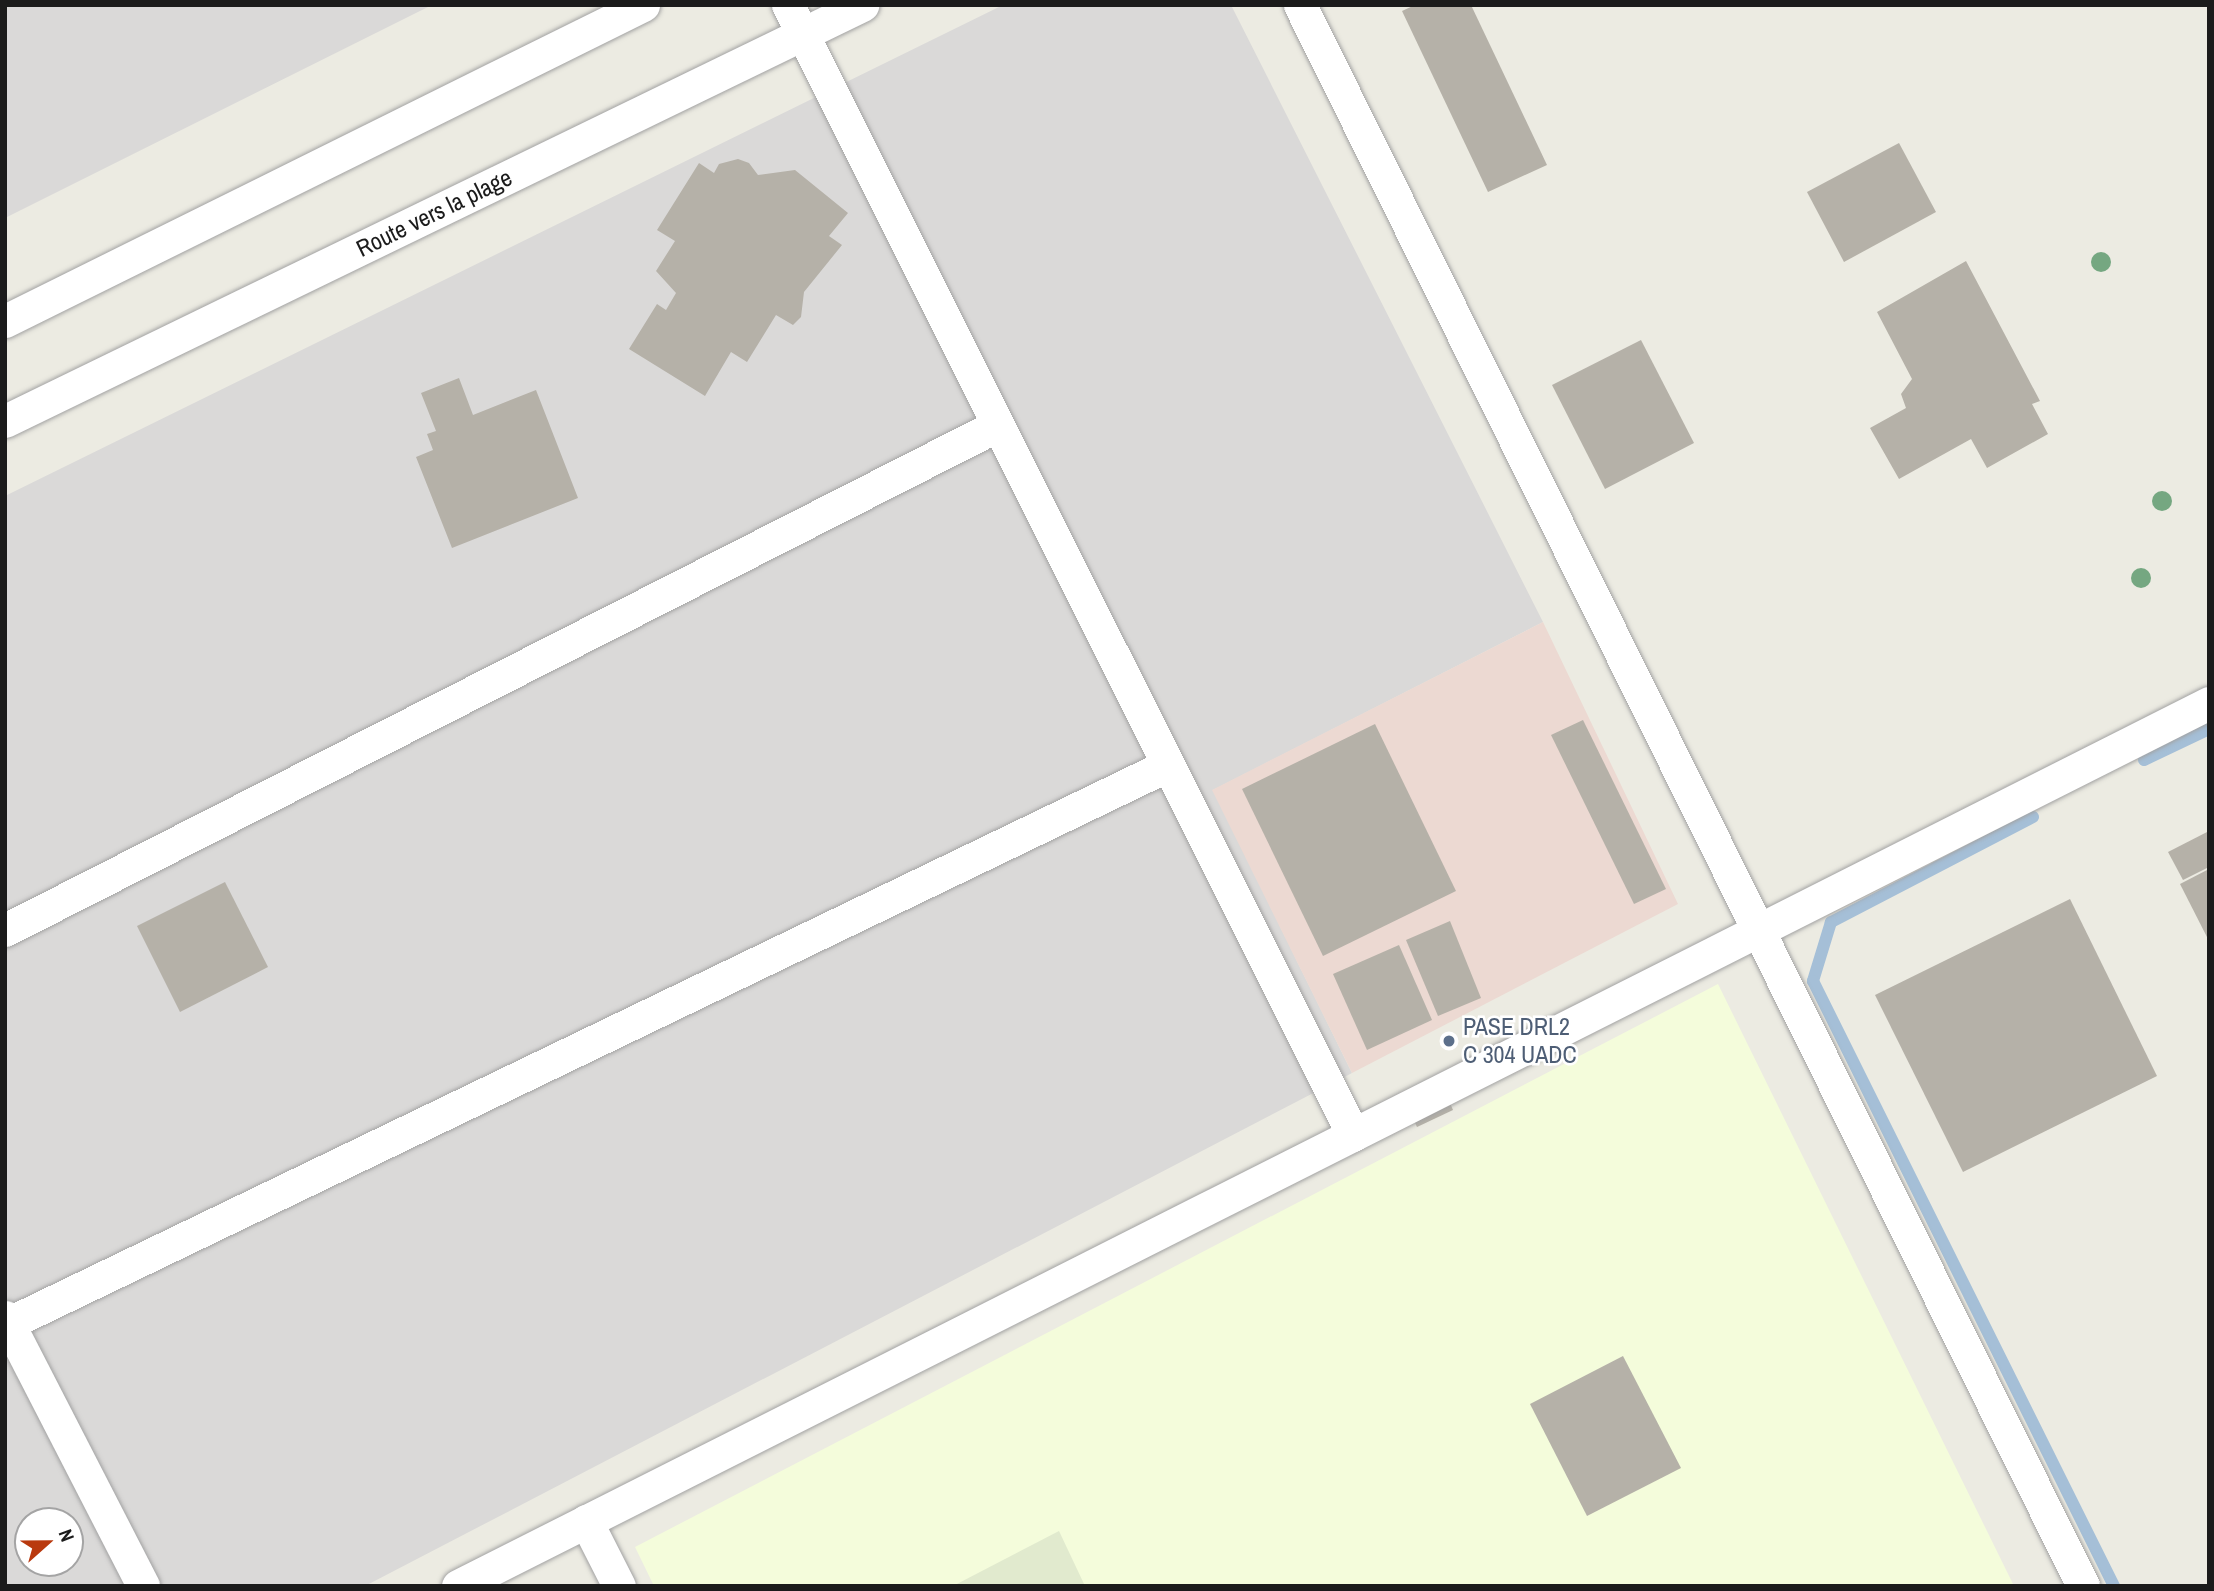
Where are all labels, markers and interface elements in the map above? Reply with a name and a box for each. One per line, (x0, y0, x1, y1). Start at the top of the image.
street label: Route vers la plage (351, 163, 517, 263)
place label: PASE DRL2 C 304 UADC (1463, 1013, 1577, 1069)
marker: PASE DRL2 C 304 UADC (1441, 1033, 1457, 1049)
north arrow (14, 1507, 84, 1577)
text: N (53, 1525, 81, 1545)

